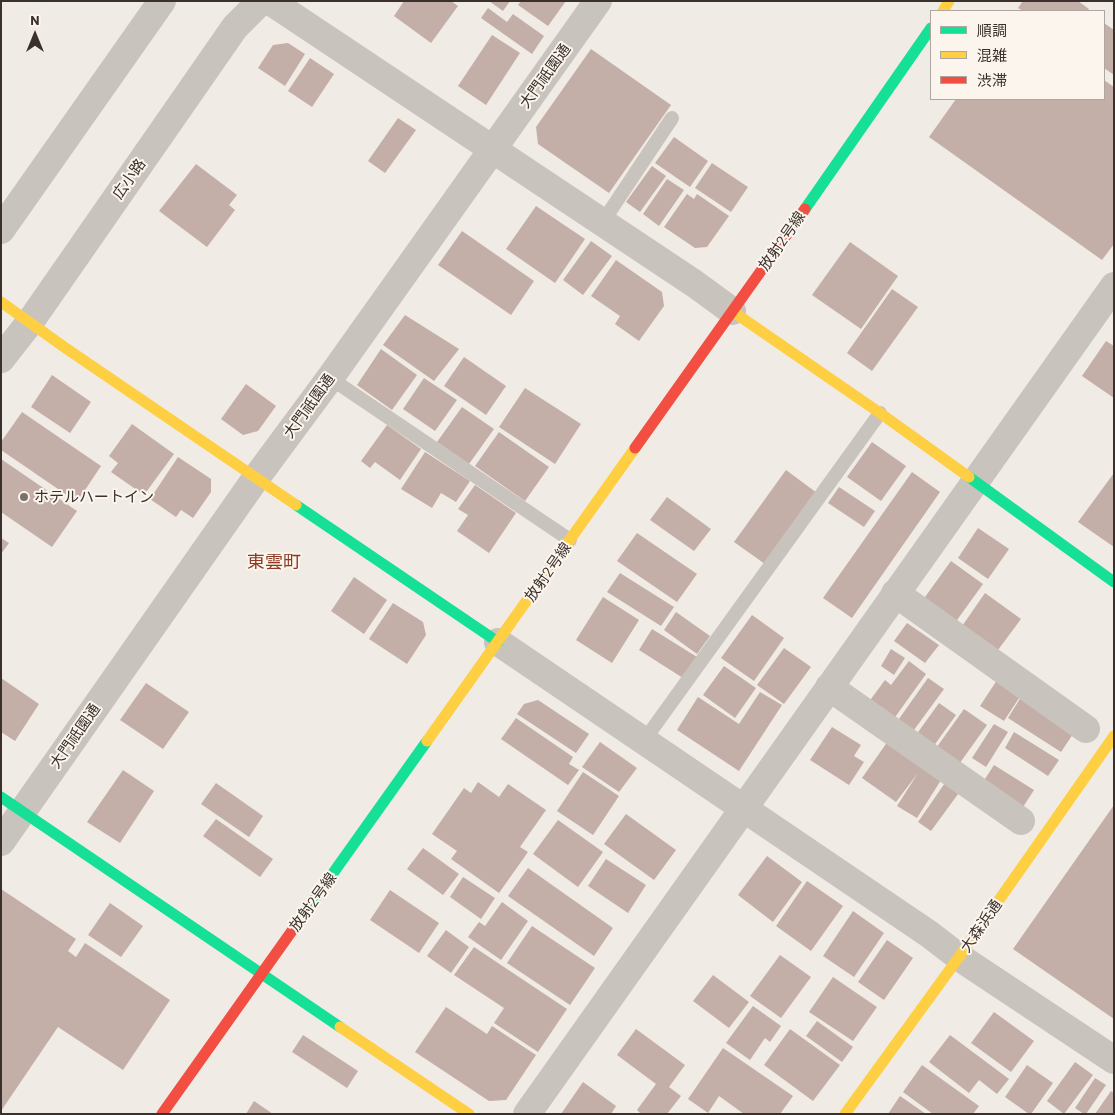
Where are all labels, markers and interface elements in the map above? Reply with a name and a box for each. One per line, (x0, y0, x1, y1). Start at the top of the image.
north arrow (10, 10, 60, 60)
legend (930, 10, 1105, 100)
text: N (30, 11, 40, 28)
text: 順調 (977, 21, 1007, 39)
street label: 大門祇園通 (516, 40, 574, 112)
text: 混雑 (977, 46, 1007, 64)
text: 渋滞 (977, 71, 1007, 89)
street label: 広小路 (109, 155, 149, 203)
street label: 放射2号線 (755, 208, 809, 274)
street label: 大門祇園通 (280, 370, 338, 442)
place label: ホテルハートイン (34, 488, 154, 506)
marker: ホテルハートイン (18, 491, 30, 503)
street label: 放射2号線 (521, 539, 575, 605)
district label: 東雲町 (247, 551, 301, 573)
street label: 大門祇園通 (46, 700, 104, 772)
street label: 放射2号線 (286, 869, 340, 935)
street label: 大森浜通 (956, 896, 1006, 956)

